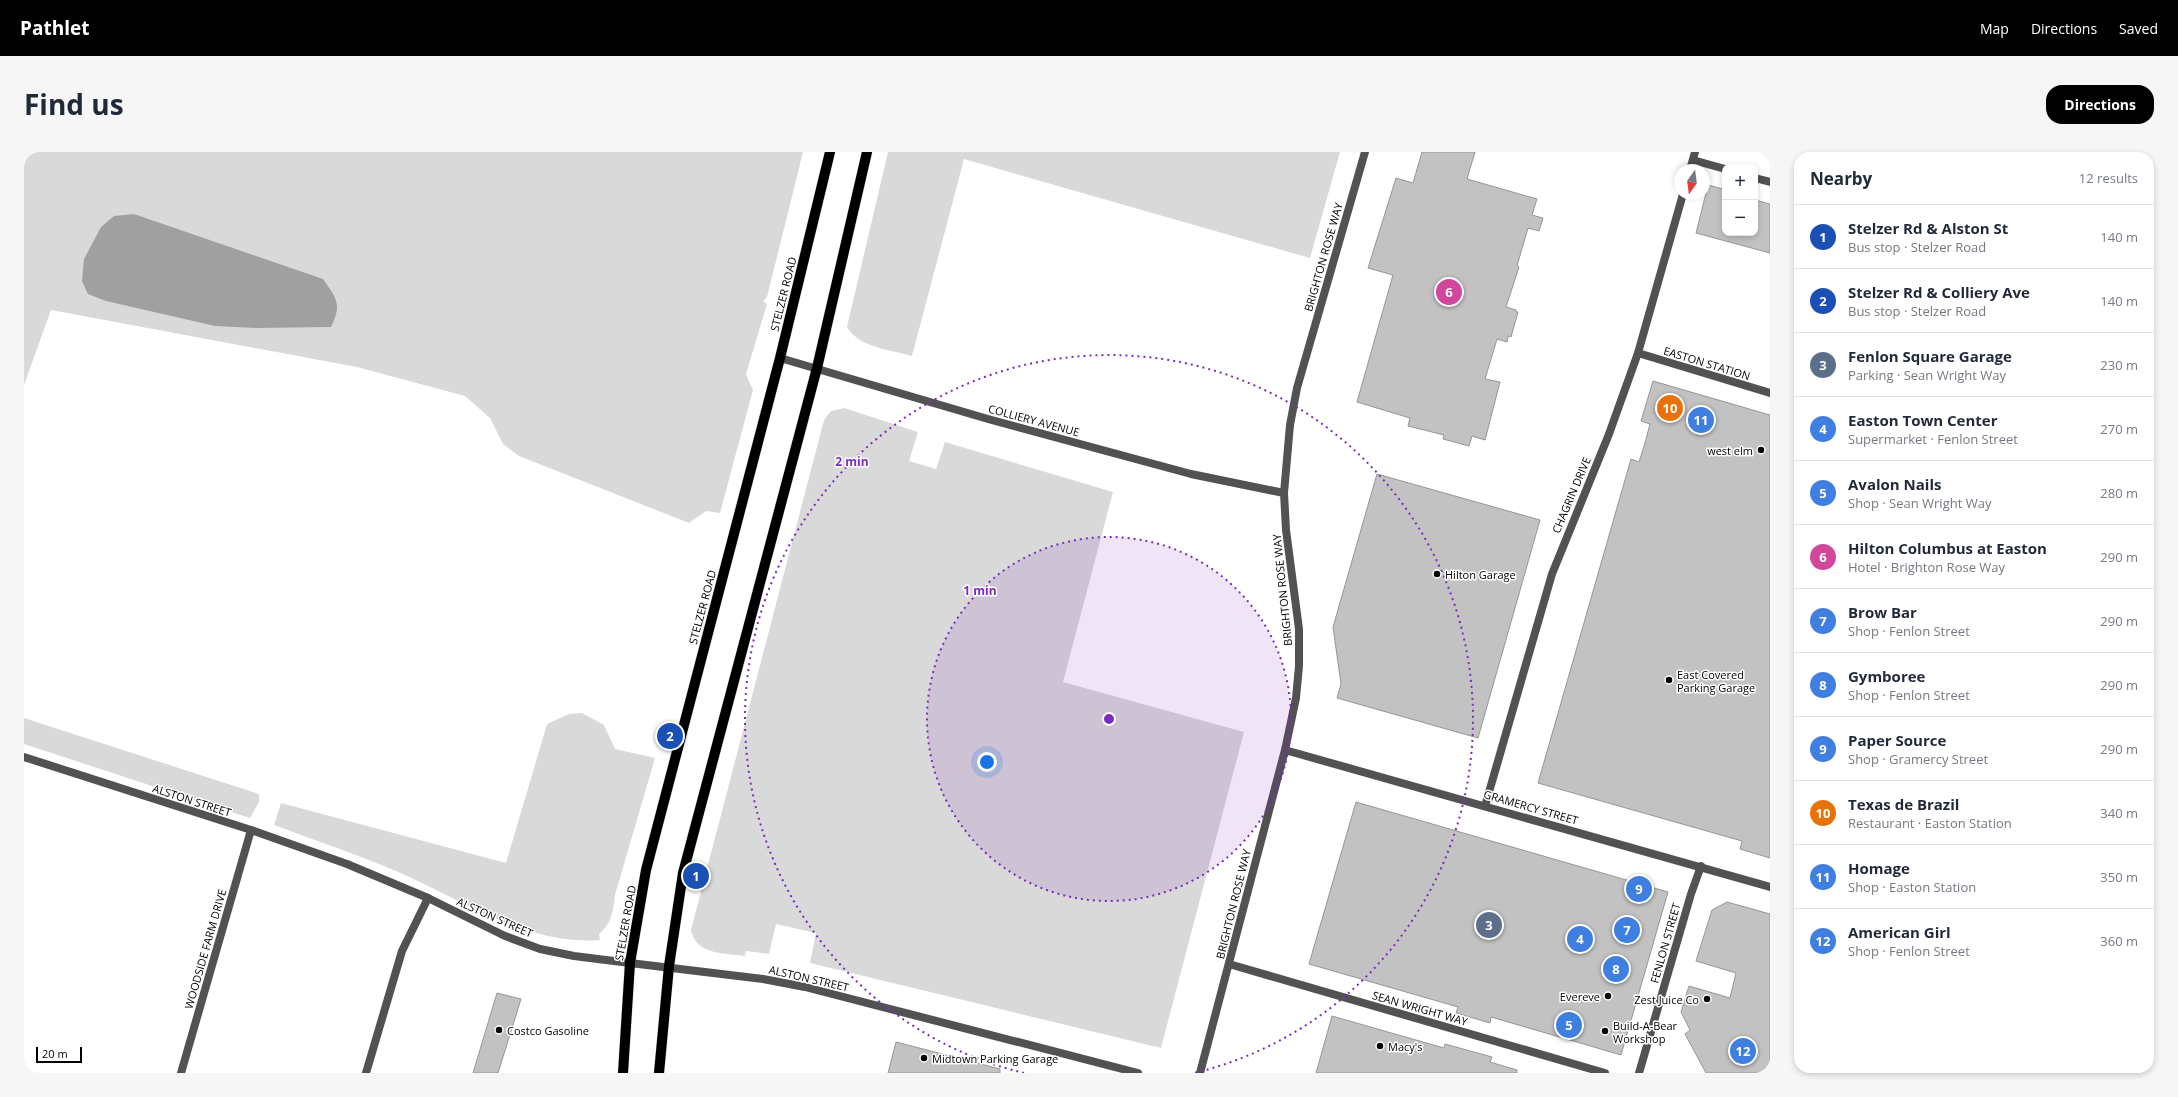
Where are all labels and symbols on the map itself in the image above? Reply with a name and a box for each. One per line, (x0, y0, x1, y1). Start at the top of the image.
north arrow (1674, 164, 1710, 200)
street label: BRIGHTON ROSE WAY (1300, 200, 1346, 313)
street label: STELZER ROAD (766, 255, 800, 333)
pin: 6 (1436, 277, 1462, 307)
street label: EASTON STATION (1662, 343, 1752, 383)
pin: 10 (1657, 393, 1683, 423)
street label: COLLIERY AVENUE (987, 401, 1081, 439)
pin: 11 (1688, 405, 1714, 435)
place label: west elm (1707, 443, 1753, 458)
marker: west elm (1756, 445, 1766, 455)
text: 2 min (835, 453, 869, 470)
street label: CHAGRIN DRIVE (1548, 455, 1594, 535)
street label: BRIGHTON ROSE WAY (1269, 532, 1295, 647)
place label: Hilton Garage (1445, 567, 1516, 582)
street label: STELZER ROAD (685, 568, 719, 646)
marker: Hilton Garage (1432, 569, 1442, 579)
text: 1 min (963, 582, 997, 599)
place label: East Covered Parking Garage (1677, 667, 1755, 695)
marker: East Covered Parking Garage (1664, 675, 1674, 685)
centre of rings (1102, 712, 1116, 726)
pin: 2 (657, 721, 683, 751)
your location (977, 752, 997, 772)
street label: ALSTON STREET (151, 780, 233, 820)
street label: GRAMERCY STREET (1482, 786, 1580, 828)
street label: BRIGHTON ROSE WAY (1212, 847, 1254, 960)
pin: 1 (683, 861, 709, 891)
pin: 9 (1626, 874, 1652, 904)
street label: STELZER ROAD (611, 884, 639, 962)
street label: WOODSIDE FARM DRIVE (181, 887, 229, 1011)
street label: ALSTON STREET (455, 894, 535, 940)
street label: FENLON STREET (1646, 901, 1684, 985)
pin: 3 (1476, 910, 1502, 940)
pin: 7 (1614, 915, 1640, 945)
pin: 4 (1567, 924, 1593, 954)
pin: 8 (1603, 954, 1629, 984)
street label: ALSTON STREET (768, 962, 850, 994)
street label: SEAN WRIGHT WAY (1371, 987, 1470, 1029)
place label: Evereve (1560, 989, 1600, 1004)
marker: Evereve (1603, 991, 1613, 1001)
place label: Zest Juice Co (1634, 992, 1699, 1007)
marker: Zest Juice Co (1702, 994, 1712, 1004)
pin: 5 (1556, 1010, 1582, 1040)
place label: Build-A-Bear Workshop (1613, 1018, 1678, 1046)
place label: Costco Gasoline (507, 1023, 589, 1038)
marker: Costco Gasoline (494, 1025, 504, 1035)
marker: Build-A-Bear Workshop (1600, 1026, 1610, 1036)
pin: 12 (1730, 1036, 1756, 1066)
place label: Macy's (1388, 1039, 1422, 1054)
marker: Macy's (1375, 1041, 1385, 1051)
scale bar (36, 1045, 82, 1064)
place label: Midtown Parking Garage (932, 1051, 1058, 1066)
marker: Midtown Parking Garage (919, 1053, 929, 1063)

